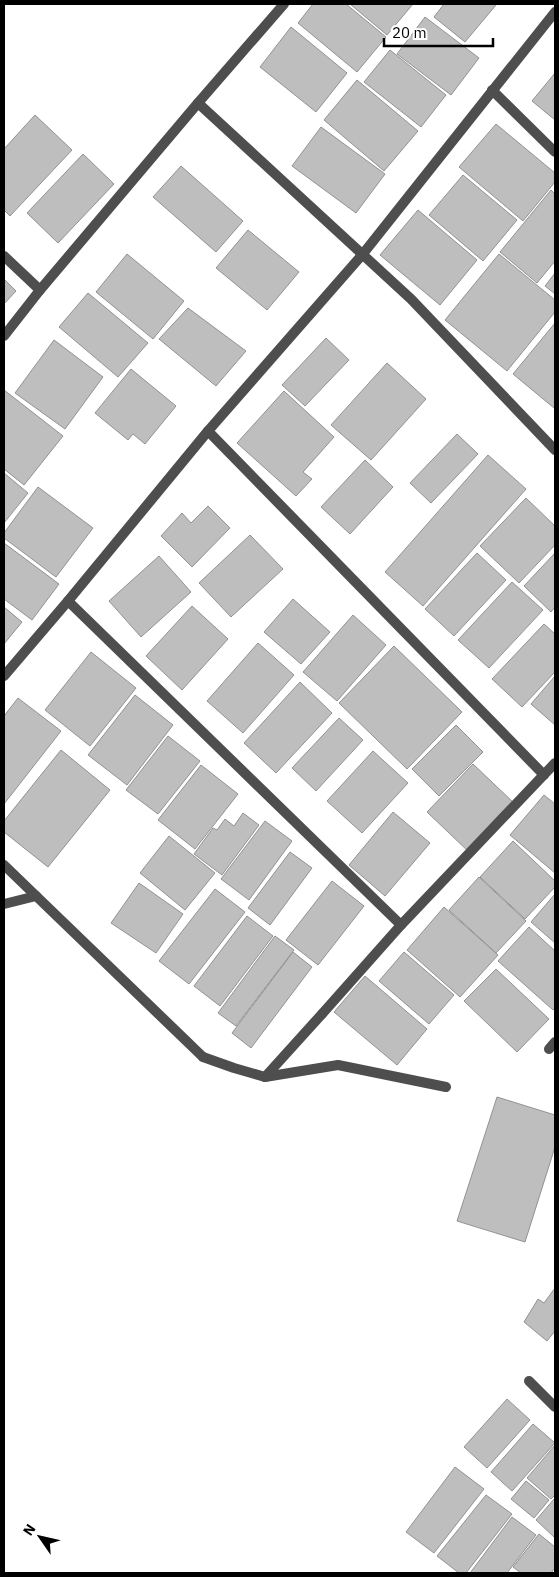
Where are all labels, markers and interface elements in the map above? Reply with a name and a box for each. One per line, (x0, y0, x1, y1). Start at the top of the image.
scale bar (384, 15, 493, 47)
text: 20 m (392, 23, 427, 42)
north arrow (15, 1512, 65, 1562)
text: N (19, 1520, 40, 1539)

